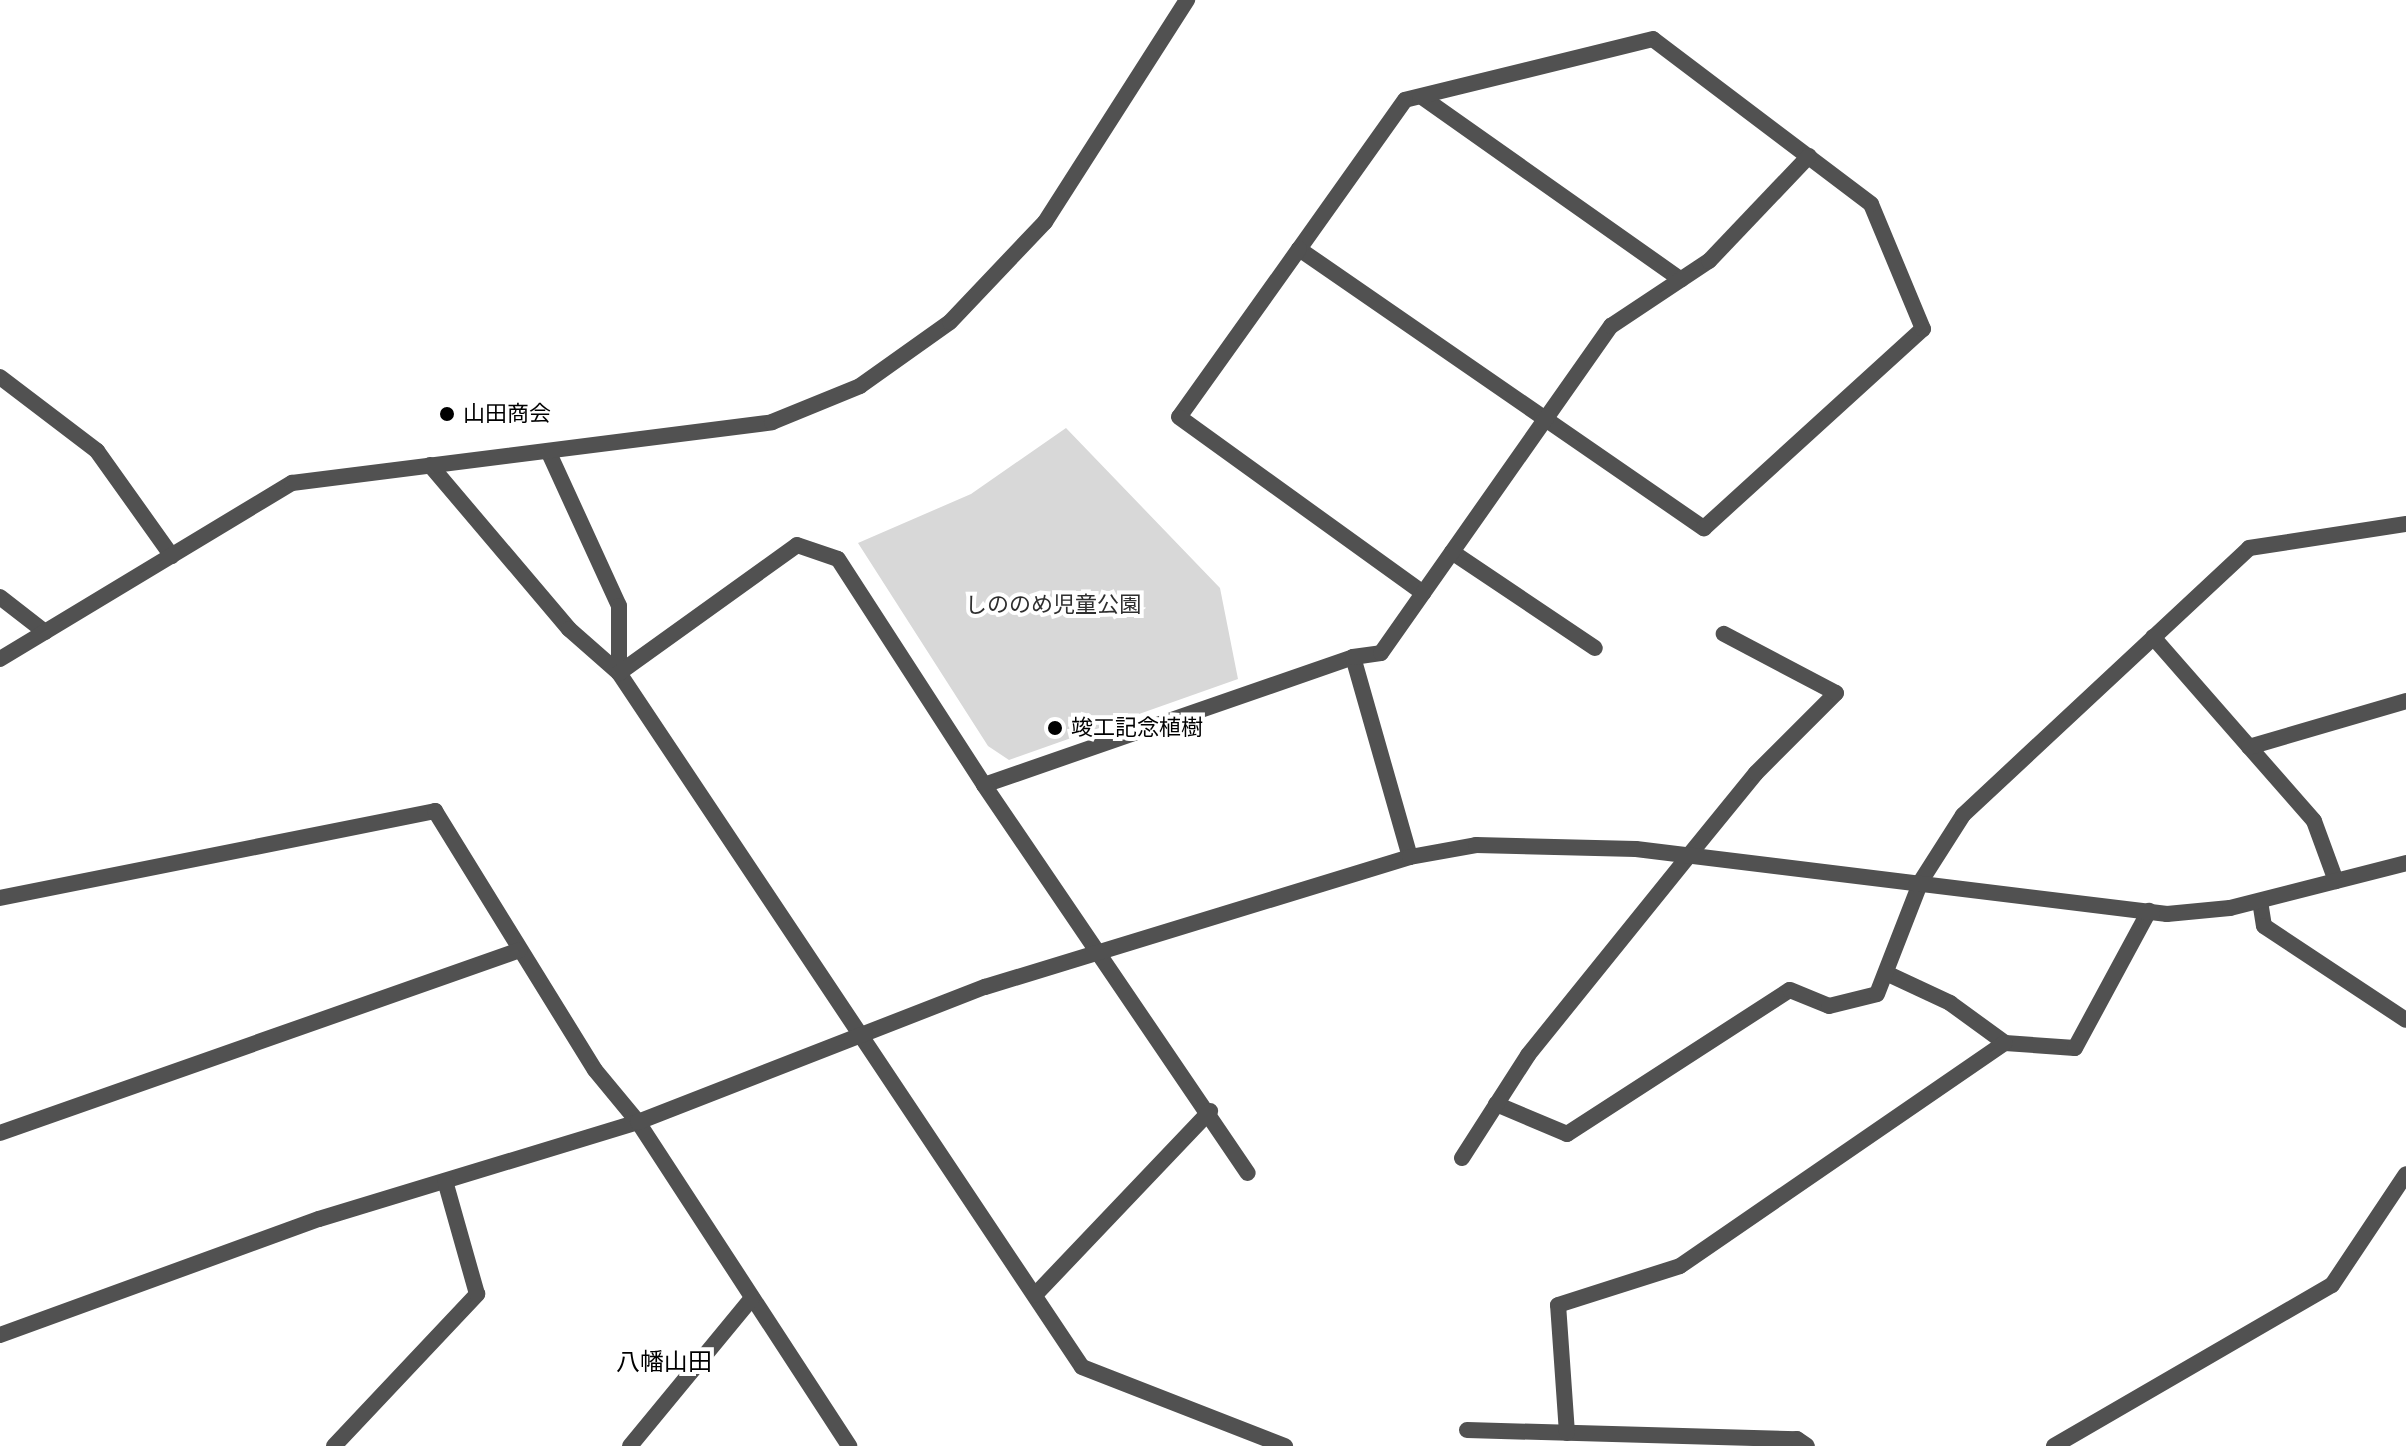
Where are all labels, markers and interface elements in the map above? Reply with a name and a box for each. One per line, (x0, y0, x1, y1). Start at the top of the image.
place label: 山田商会 (463, 401, 551, 427)
marker: 山田商会 (438, 405, 456, 423)
park label: しののめ児童公園 (965, 592, 1141, 618)
place label: 竣工記念植樹 (1071, 715, 1203, 741)
marker: 竣工記念植樹 (1046, 719, 1064, 737)
district label: 八幡山田 (616, 1348, 712, 1376)

